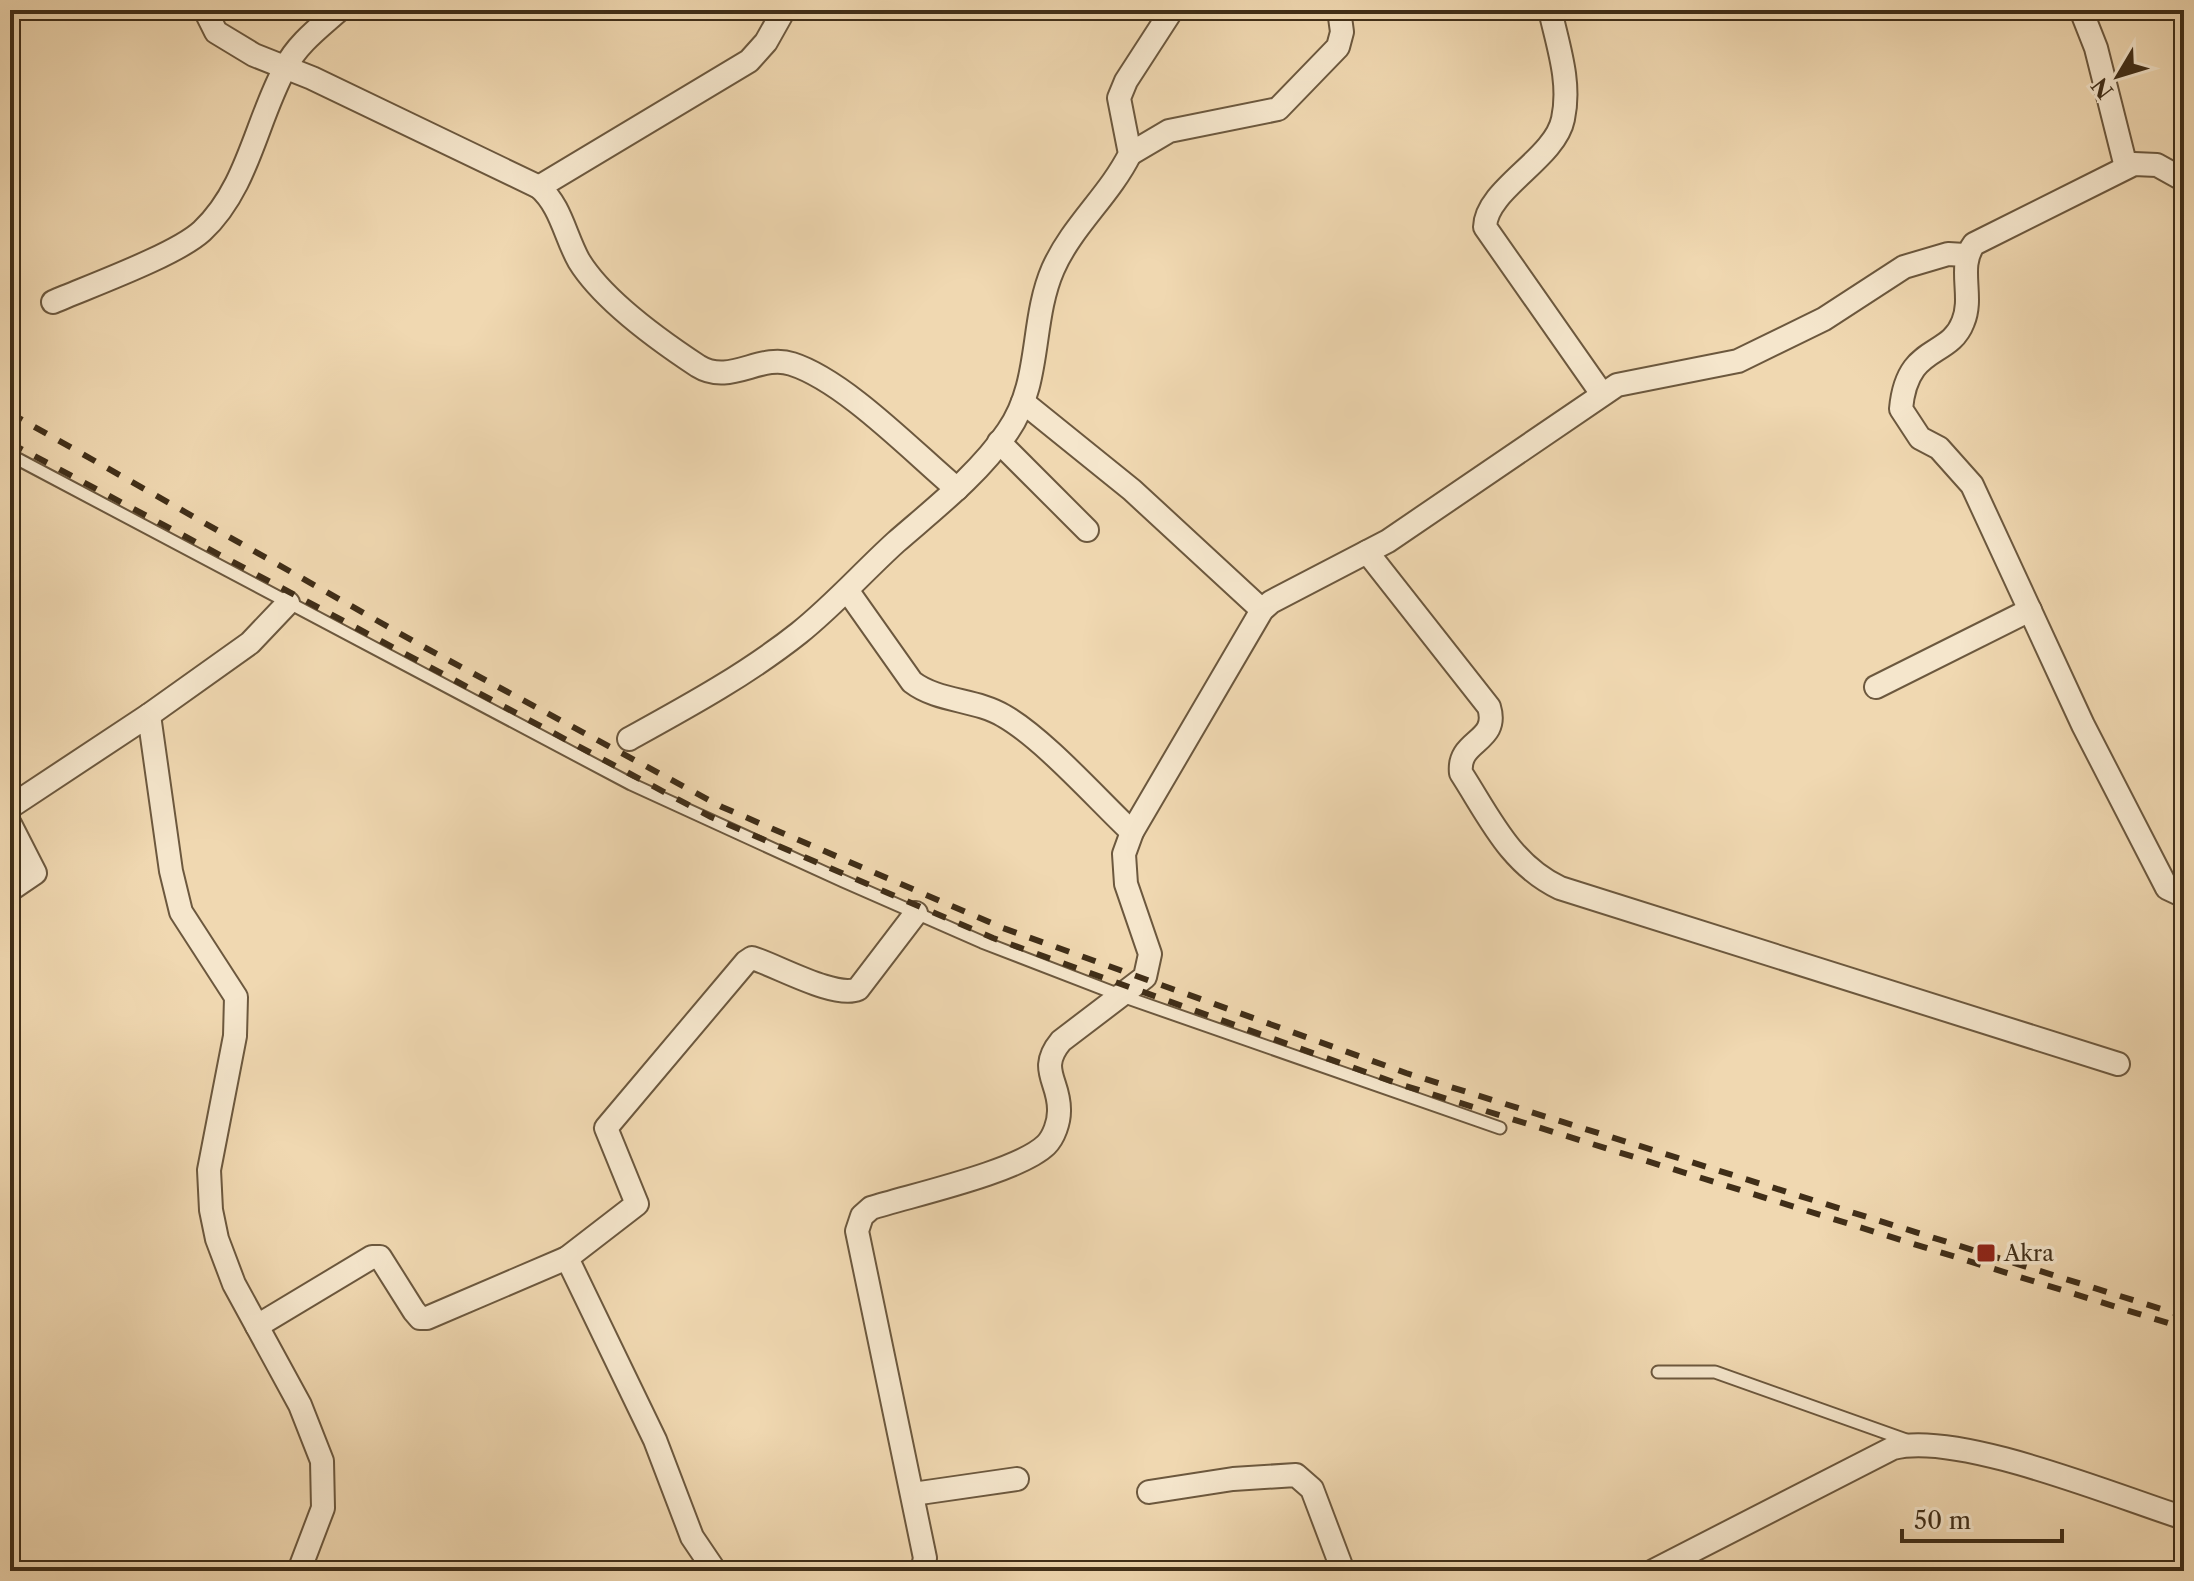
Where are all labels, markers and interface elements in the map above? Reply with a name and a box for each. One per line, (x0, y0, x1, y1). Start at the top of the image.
north arrow (2078, 36, 2158, 116)
text: N (2086, 72, 2119, 104)
place label: Akra (2003, 1240, 2054, 1267)
marker: Akra (1975, 1242, 1997, 1264)
scale bar (1902, 1493, 2062, 1543)
text: 50 m (1914, 1506, 1971, 1535)

